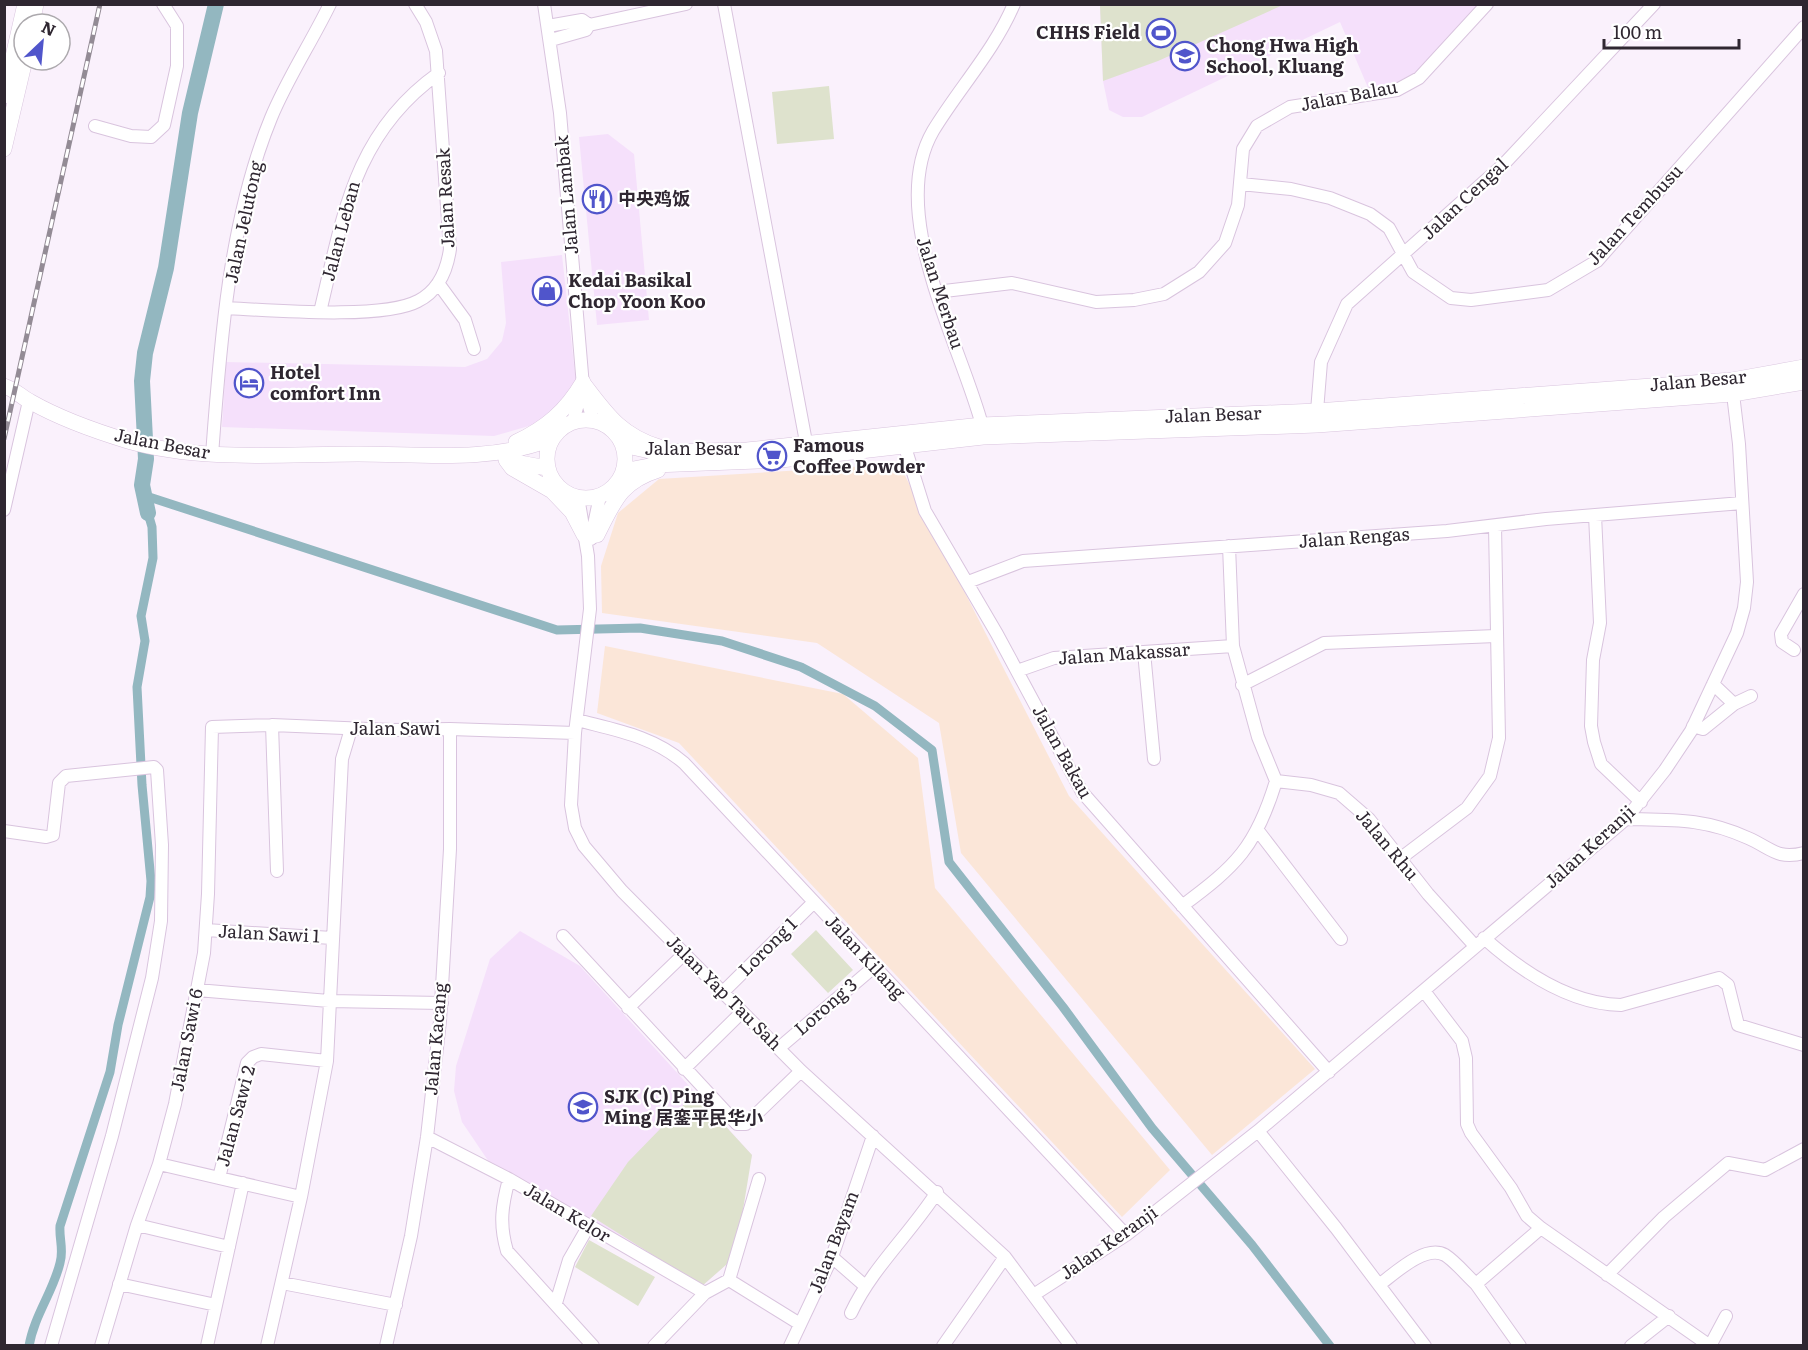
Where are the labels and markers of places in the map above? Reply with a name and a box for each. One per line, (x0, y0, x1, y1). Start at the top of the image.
sports icon: CHHS Field (1145, 17, 1177, 49)
place label: CHHS Field (1036, 18, 1140, 45)
place label: Chong Hwa High School, Kluang (1206, 31, 1359, 79)
school or university icon: Chong Hwa High School, Kluang (1169, 40, 1201, 72)
restaurant icon: 中央鸡饭 (581, 183, 613, 215)
place label: 中央鸡饭 (618, 184, 690, 211)
place label: Kedai Basikal Chop Yoon Koo (568, 266, 706, 314)
shop icon: Kedai Basikal Chop Yoon Koo (531, 275, 563, 307)
place label: Hotel comfort Inn (270, 358, 381, 406)
hotel icon: Hotel comfort Inn (233, 367, 265, 399)
place label: Famous Coffee Powder (793, 431, 925, 479)
supermarket icon: Famous Coffee Powder (756, 440, 788, 472)
place label: SJK (C) Ping Ming 居銮平民华小 (604, 1082, 763, 1130)
school or university icon: SJK (C) Ping Ming 居銮平民华小 (567, 1091, 599, 1123)

